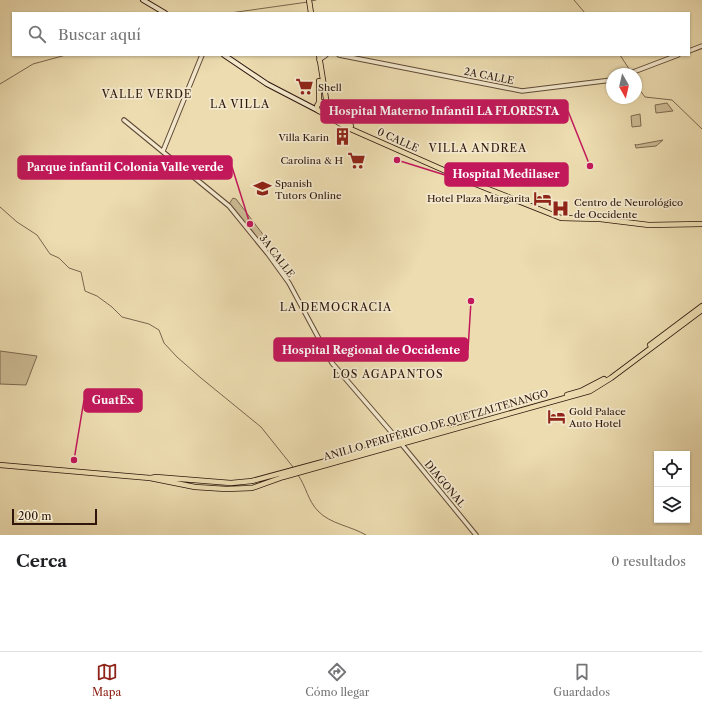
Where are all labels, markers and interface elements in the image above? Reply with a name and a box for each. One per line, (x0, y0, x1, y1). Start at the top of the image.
search box (12, 12, 690, 56)
icon: search (26, 23, 48, 45)
text: Buscar aquí (58, 25, 141, 44)
street label: 2A CALLE (463, 65, 515, 87)
north arrow (606, 68, 642, 104)
supermarket icon: Shell (295, 77, 315, 97)
place label: Shell (318, 81, 342, 94)
district label: VALLE VERDE (101, 87, 192, 101)
district label: LA VILLA (210, 97, 270, 111)
callout: Hospital Materno Infantil LA FLORESTA (321, 100, 568, 123)
text: Hospital Materno Infantil LA FLORESTA (329, 104, 560, 118)
street label: 0 CALLE (375, 125, 421, 155)
building icon: Villa Karin (332, 127, 352, 147)
place label: Villa Karin (277, 131, 330, 144)
district label: VILLA ANDREA (428, 141, 527, 155)
supermarket icon: Carolina & H (346, 150, 366, 170)
place label: Carolina & H (280, 154, 343, 167)
callout: Parque infantil Colonia Valle verde (18, 156, 232, 179)
text: Parque infantil Colonia Valle verde (26, 160, 224, 174)
callout: Hospital Medilaser (445, 163, 568, 186)
text: Hospital Medilaser (452, 167, 560, 181)
place label: Spanish Tutors Online (275, 177, 342, 202)
school or university icon: Spanish Tutors Online (252, 179, 272, 199)
hotel icon: Hotel Plaza Margarita (533, 188, 553, 208)
place label: Hotel Plaza Margarita (427, 192, 531, 205)
place label: Centro de Neurológico de Occidente (574, 196, 683, 221)
hospital icon: Centro de Neurológico de Occidente (551, 198, 571, 218)
street label: 3A CALLE (257, 232, 297, 280)
district label: LA DEMOCRACIA (280, 300, 392, 314)
callout: Hospital Regional de Occidente (274, 338, 468, 361)
text: Hospital Regional de Occidente (282, 343, 460, 357)
district label: LOS AGAPANTOS (333, 367, 443, 381)
street label: ANILLO PERIFÉRICO DE QUETZALTENANGO (321, 387, 550, 464)
callout: GuatEx (84, 389, 142, 412)
text: GuatEx (92, 393, 135, 407)
place label: Gold Palace Auto Hotel (568, 405, 626, 430)
hotel icon: Gold Palace Auto Hotel (546, 407, 566, 427)
map controls (654, 451, 690, 523)
button: locate (654, 451, 690, 487)
street label: DIAGONAL (422, 458, 469, 510)
button: layers (654, 487, 690, 523)
scale bar (12, 507, 97, 526)
text: 200 m (18, 509, 51, 523)
text: Cerca (16, 551, 67, 571)
text: 0 resultados (611, 553, 686, 569)
tab: Mapa (92, 661, 121, 699)
tab: Cómo llegar (305, 661, 369, 699)
tab: Guardados (553, 661, 610, 699)

